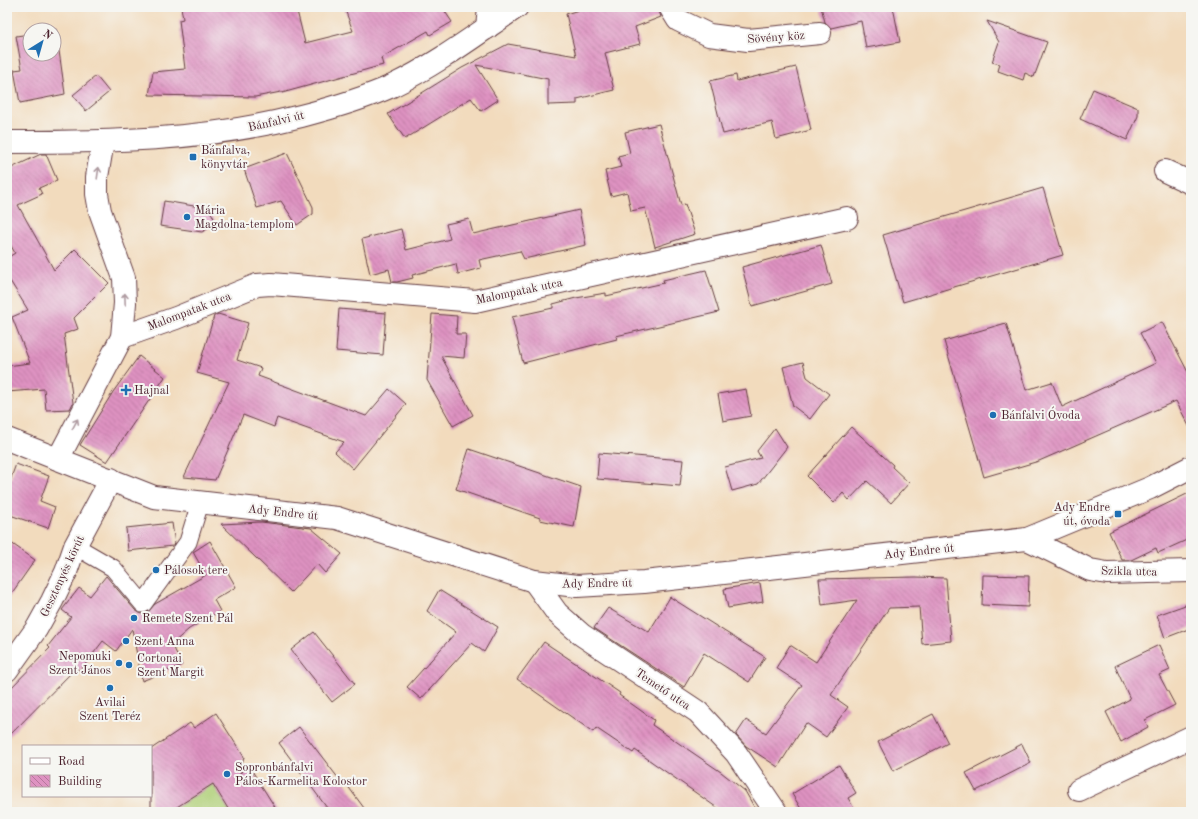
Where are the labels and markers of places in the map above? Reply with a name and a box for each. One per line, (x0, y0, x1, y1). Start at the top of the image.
place label: Bánfalva, könyvtár (201, 145, 250, 171)
marker: Bánfalva, könyvtár (188, 152, 198, 162)
place label: Mária Magdolna-templom (195, 205, 294, 231)
marker: Mária Magdolna-templom (182, 212, 192, 222)
marker: Hajnal (121, 385, 131, 395)
place label: Hajnal (134, 385, 169, 397)
place label: Bánfalvi Óvoda (1001, 406, 1080, 422)
marker: Bánfalvi Óvoda (988, 410, 998, 420)
place label: Ady Endre út, óvoda (1053, 502, 1110, 528)
marker: Ady Endre út, óvoda (1113, 509, 1123, 519)
marker: Pálosok tere (151, 565, 161, 575)
place label: Pálosok tere (164, 565, 228, 577)
marker: Remete Szent Pál (129, 613, 139, 623)
place label: Remete Szent Pál (142, 613, 233, 625)
marker: Szent Anna (121, 636, 131, 646)
place label: Szent Anna (134, 636, 194, 648)
place label: Nepomuki Szent János (49, 651, 111, 677)
place label: Cortonai Szent Margit (137, 653, 204, 679)
marker: Nepomuki Szent János (114, 658, 124, 668)
marker: Cortonai Szent Margit (124, 660, 134, 670)
marker: Avilai Szent Teréz (105, 683, 115, 693)
place label: Avilai Szent Teréz (79, 697, 141, 723)
place label: Sopronbánfalvi Pálos-Karmelita Kolostor (235, 762, 367, 788)
marker: Sopronbánfalvi Pálos-Karmelita Kolostor (222, 769, 232, 779)

